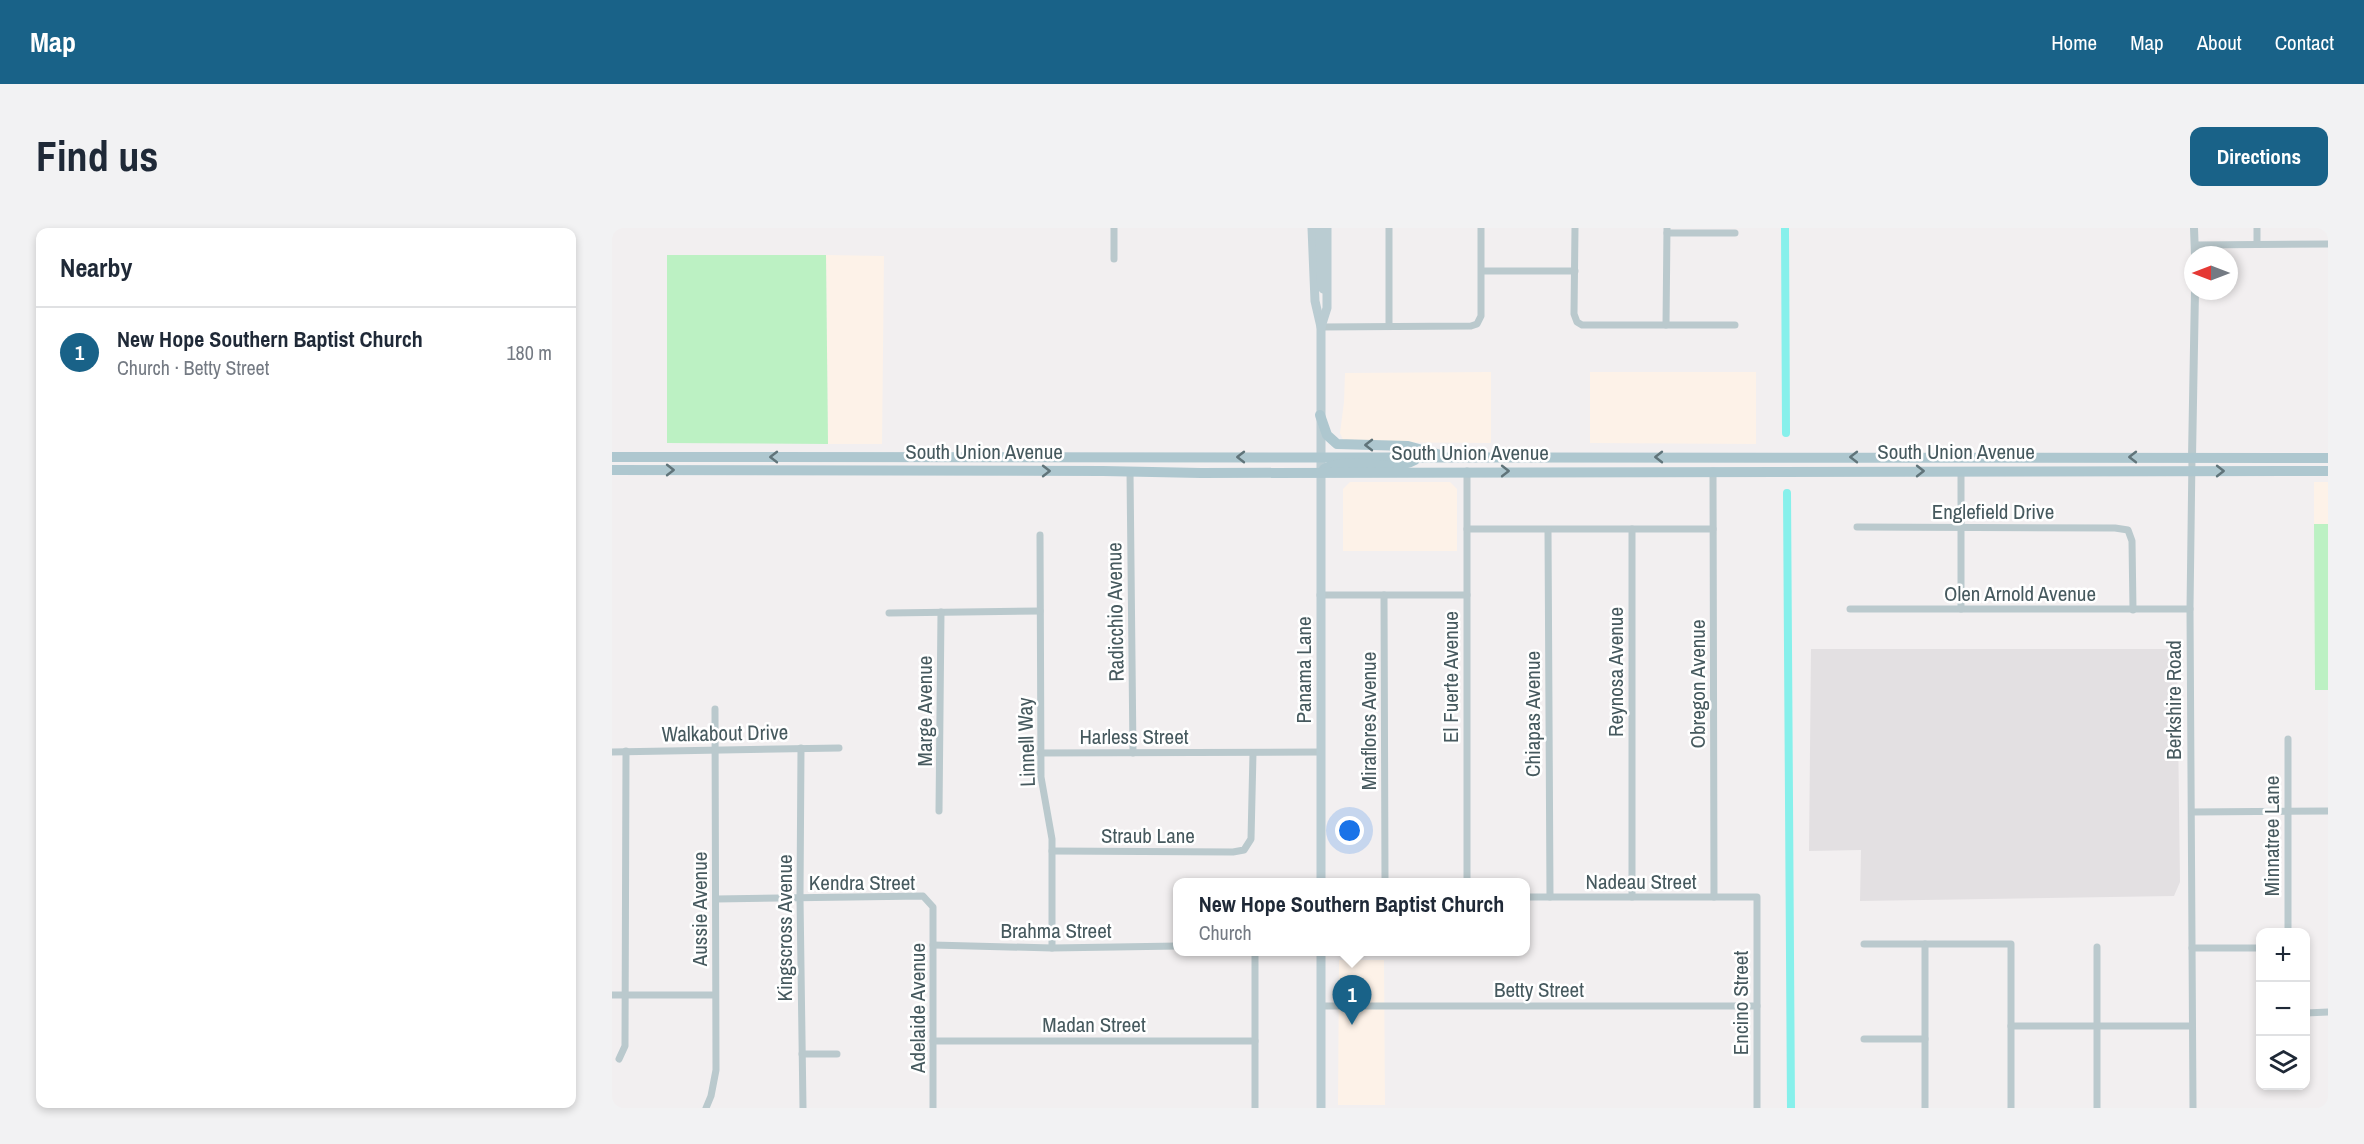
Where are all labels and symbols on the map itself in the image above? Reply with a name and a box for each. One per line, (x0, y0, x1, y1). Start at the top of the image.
north arrow (2184, 246, 2238, 300)
street label: South Union Avenue (905, 437, 1063, 466)
street label: South Union Avenue (1877, 437, 2035, 466)
street label: South Union Avenue (1391, 438, 1549, 467)
one-way arrow (1364, 439, 1373, 451)
one-way arrow (770, 451, 779, 463)
one-way arrow (1236, 451, 1245, 463)
one-way arrow (1655, 451, 1664, 463)
one-way arrow (1850, 451, 1859, 463)
one-way arrow (2129, 451, 2138, 463)
one-way arrow (666, 464, 675, 476)
one-way arrow (1041, 465, 1050, 477)
one-way arrow (1500, 465, 1509, 477)
one-way arrow (1916, 465, 1925, 477)
one-way arrow (2216, 465, 2225, 477)
street label: Englefield Drive (1932, 497, 2054, 526)
street label: Radicchio Avenue (1099, 542, 1131, 682)
street label: Olen Arnold Avenue (1944, 579, 2096, 608)
street label: Reynosa Avenue (1601, 607, 1630, 737)
street label: El Fuerte Avenue (1436, 611, 1465, 743)
street label: Panama Lane (1289, 616, 1318, 724)
street label: Obregon Avenue (1683, 620, 1712, 748)
street label: Berkshire Road (2159, 640, 2188, 760)
street label: Chiapas Avenue (1518, 651, 1547, 777)
street label: Miraflores Avenue (1354, 652, 1383, 790)
street label: Marge Avenue (910, 656, 939, 766)
street label: Linnell Way (1010, 696, 1042, 787)
street label: Walkabout Drive (661, 717, 789, 749)
street label: Harless Street (1079, 722, 1189, 751)
street label: Minnatree Lane (2257, 776, 2286, 896)
your location (1335, 816, 1364, 845)
street label: Straub Lane (1101, 821, 1195, 850)
street label: Aussie Avenue (685, 852, 714, 967)
street label: Kingscross Avenue (770, 854, 799, 1002)
street label: Nadeau Street (1585, 867, 1697, 896)
street label: Kendra Street (809, 868, 915, 897)
street label: Brahma Street (1000, 916, 1112, 945)
street label: Adelaide Avenue (903, 943, 932, 1074)
street label: Encino Street (1726, 951, 1755, 1055)
street label: Betty Street (1494, 975, 1584, 1004)
pin: 1 (1332, 976, 1372, 1025)
street label: Madan Street (1042, 1010, 1146, 1039)

